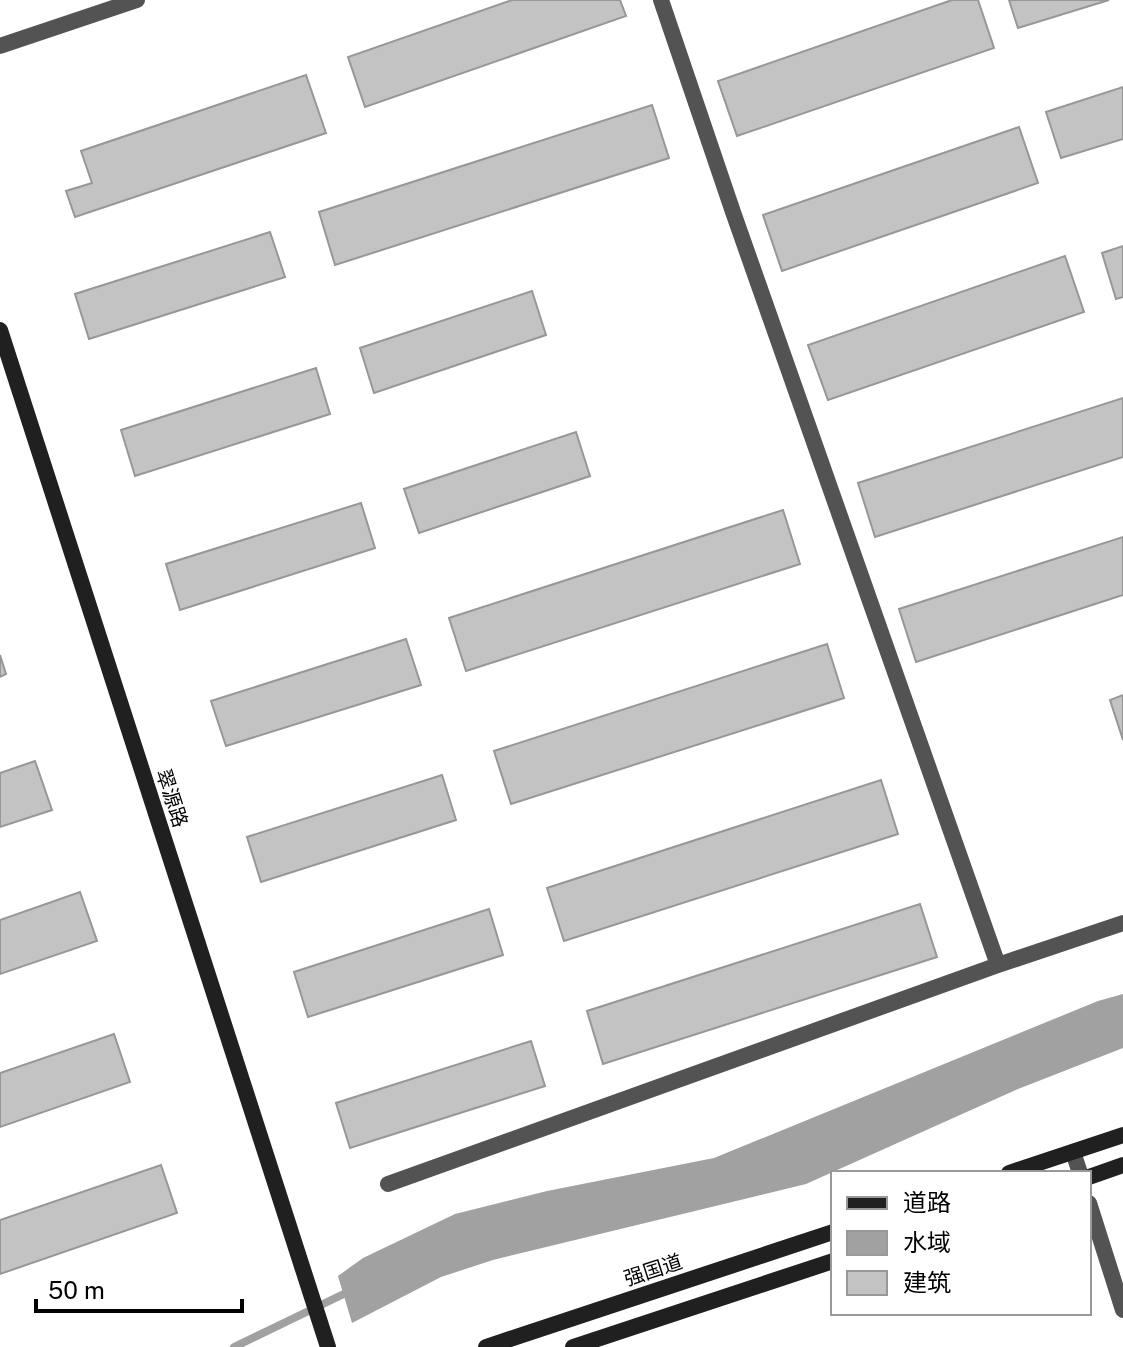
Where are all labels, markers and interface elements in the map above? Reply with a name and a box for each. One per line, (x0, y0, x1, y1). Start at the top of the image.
street label: 翠源路 (151, 766, 193, 830)
legend (831, 1171, 1091, 1315)
text: 道路 (903, 1188, 951, 1216)
text: 水域 (903, 1228, 951, 1256)
street label: 强国道 (621, 1249, 685, 1291)
scale bar (36, 1263, 242, 1313)
text: 建筑 (903, 1268, 951, 1296)
text: 50 m (48, 1276, 105, 1304)

